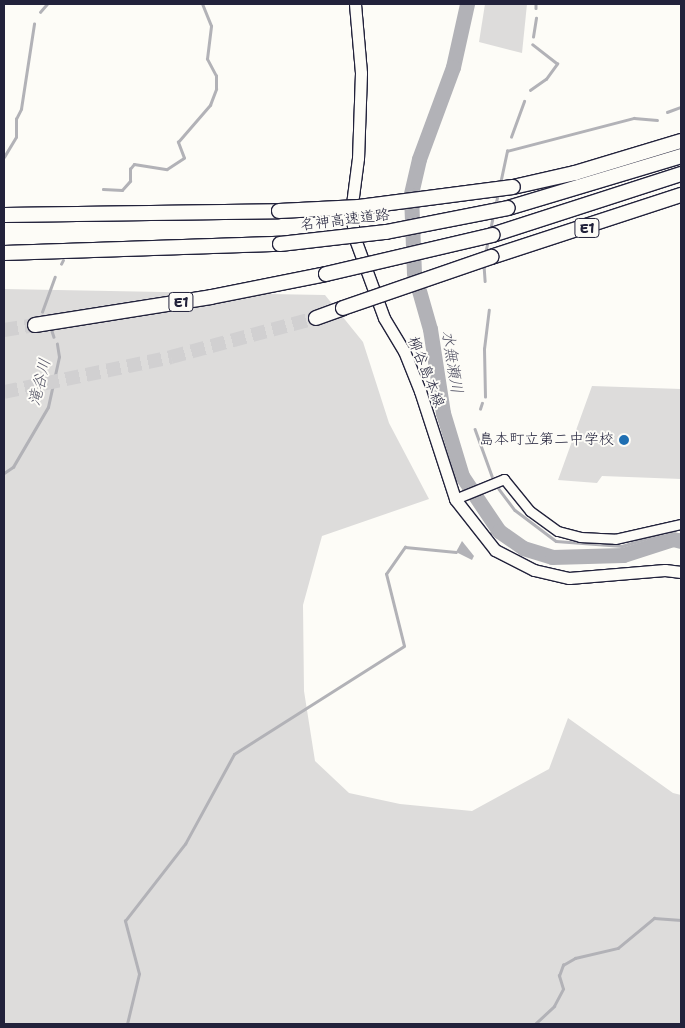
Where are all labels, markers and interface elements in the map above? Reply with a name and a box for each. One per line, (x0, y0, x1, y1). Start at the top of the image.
street label: 名神高速道路 (299, 206, 391, 234)
road number: E1 (573, 217, 601, 240)
road number: E1 (167, 290, 195, 314)
water label: 水無瀬川 (438, 329, 466, 395)
street label: 柳谷島本線 (404, 334, 448, 410)
water label: 滝谷川 (25, 356, 55, 408)
place label: 島本町立第二中学校 (479, 431, 614, 449)
marker: 島本町立第二中学校 (618, 434, 630, 446)

